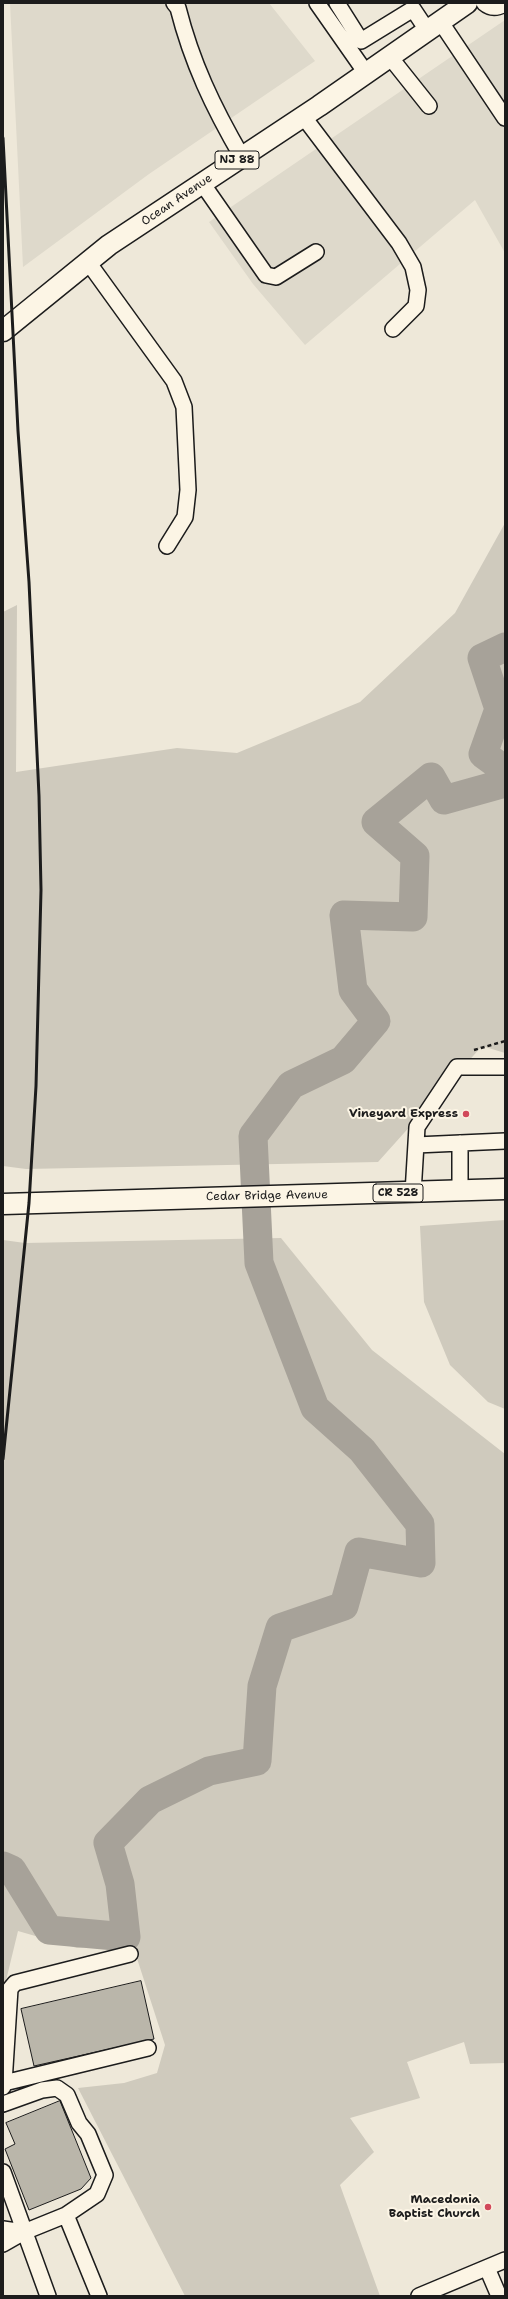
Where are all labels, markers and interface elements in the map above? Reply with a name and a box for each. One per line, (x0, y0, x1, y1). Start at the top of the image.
road number: NJ 88 (215, 151, 259, 169)
street label: Ocean Avenue (139, 171, 215, 229)
place label: Vineyard Express (349, 1107, 458, 1121)
marker: Vineyard Express (461, 1109, 471, 1119)
road number: CR 528 (373, 1184, 423, 1202)
street label: Cedar Bridge Avenue (206, 1188, 328, 1204)
place label: Macedonia Baptist Church (389, 2193, 480, 2221)
marker: Macedonia Baptist Church (483, 2202, 493, 2212)

